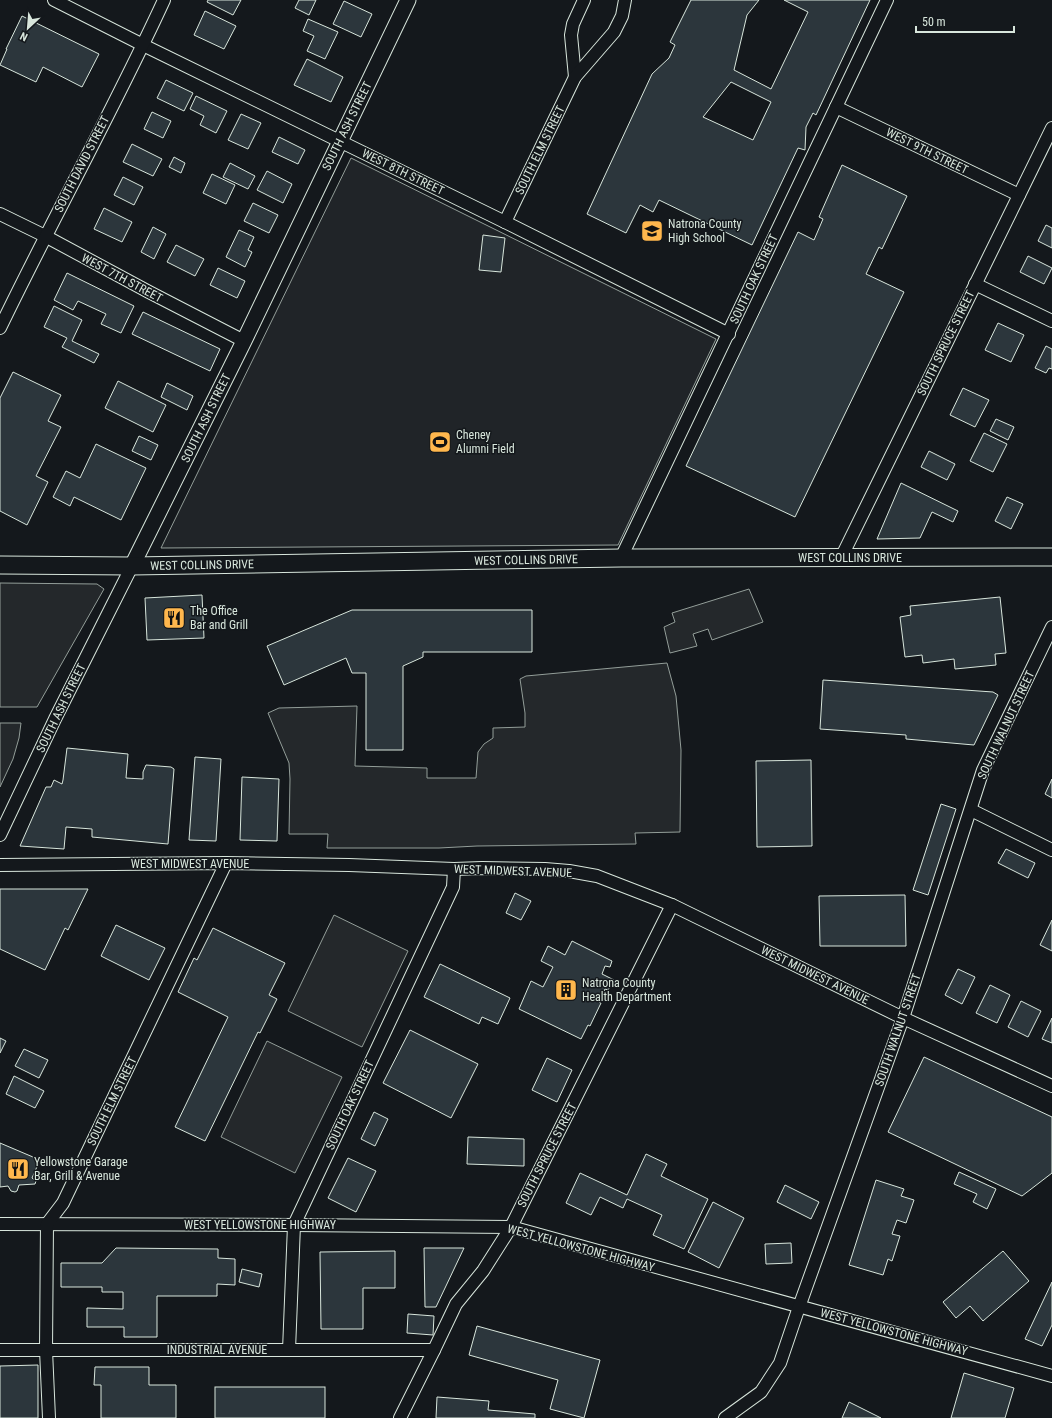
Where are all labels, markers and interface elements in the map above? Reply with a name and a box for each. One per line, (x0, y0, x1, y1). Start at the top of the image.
north arrow (8, 8, 48, 48)
scale bar (916, 8, 1014, 34)
text: 50 m (922, 15, 946, 29)
text: N (18, 29, 30, 44)
street label: SOUTH ASH STREET (319, 79, 375, 173)
street label: SOUTH ELM STREET (512, 103, 568, 197)
street label: SOUTH DAVID STREET (52, 114, 112, 214)
street label: WEST 9TH STREET (884, 125, 970, 177)
street label: WEST 8TH STREET (360, 146, 446, 198)
place label: Natrona County High School (668, 217, 742, 245)
school or university icon: Natrona County High School (639, 218, 665, 244)
street label: SOUTH OAK STREET (727, 232, 781, 326)
street label: WEST 7TH STREET (79, 251, 165, 305)
street label: SOUTH SPRUCE STREET (914, 288, 978, 398)
street label: SOUTH ASH STREET (178, 371, 234, 465)
place label: Cheney Alumni Field (456, 428, 515, 456)
sports icon: Cheney Alumni Field (427, 429, 453, 455)
street label: WEST COLLINS DRIVE (798, 551, 902, 565)
street label: WEST COLLINS DRIVE (474, 552, 578, 568)
street label: WEST COLLINS DRIVE (150, 557, 254, 573)
place label: The Office Bar and Grill (190, 604, 248, 632)
restaurant icon: The Office Bar and Grill (161, 605, 187, 631)
street label: SOUTH ASH STREET (33, 661, 89, 755)
street label: SOUTH WALNUT STREET (975, 668, 1037, 782)
street label: WEST MIDWEST AVENUE (131, 857, 249, 871)
street label: WEST MIDWEST AVENUE (454, 862, 572, 880)
street label: WEST MIDWEST AVENUE (759, 943, 871, 1007)
street label: SOUTH WALNUT STREET (872, 972, 924, 1088)
place label: Natrona County Health Department (582, 976, 672, 1004)
building icon: Natrona County Health Department (553, 977, 579, 1003)
street label: SOUTH ELM STREET (84, 1054, 140, 1148)
street label: SOUTH OAK STREET (323, 1058, 377, 1152)
street label: SOUTH SPRUCE STREET (515, 1100, 579, 1210)
place label: Yellowstone Garage Bar, Grill & Avenue (34, 1155, 128, 1183)
restaurant icon: Yellowstone Garage Bar, Grill & Avenue (5, 1156, 31, 1182)
street label: WEST YELLOWSTONE HIGHWAY (184, 1218, 337, 1232)
street label: WEST YELLOWSTONE HIGHWAY (506, 1222, 657, 1275)
street label: WEST YELLOWSTONE HIGHWAY (819, 1306, 970, 1359)
street label: INDUSTRIAL AVENUE (167, 1343, 267, 1357)

